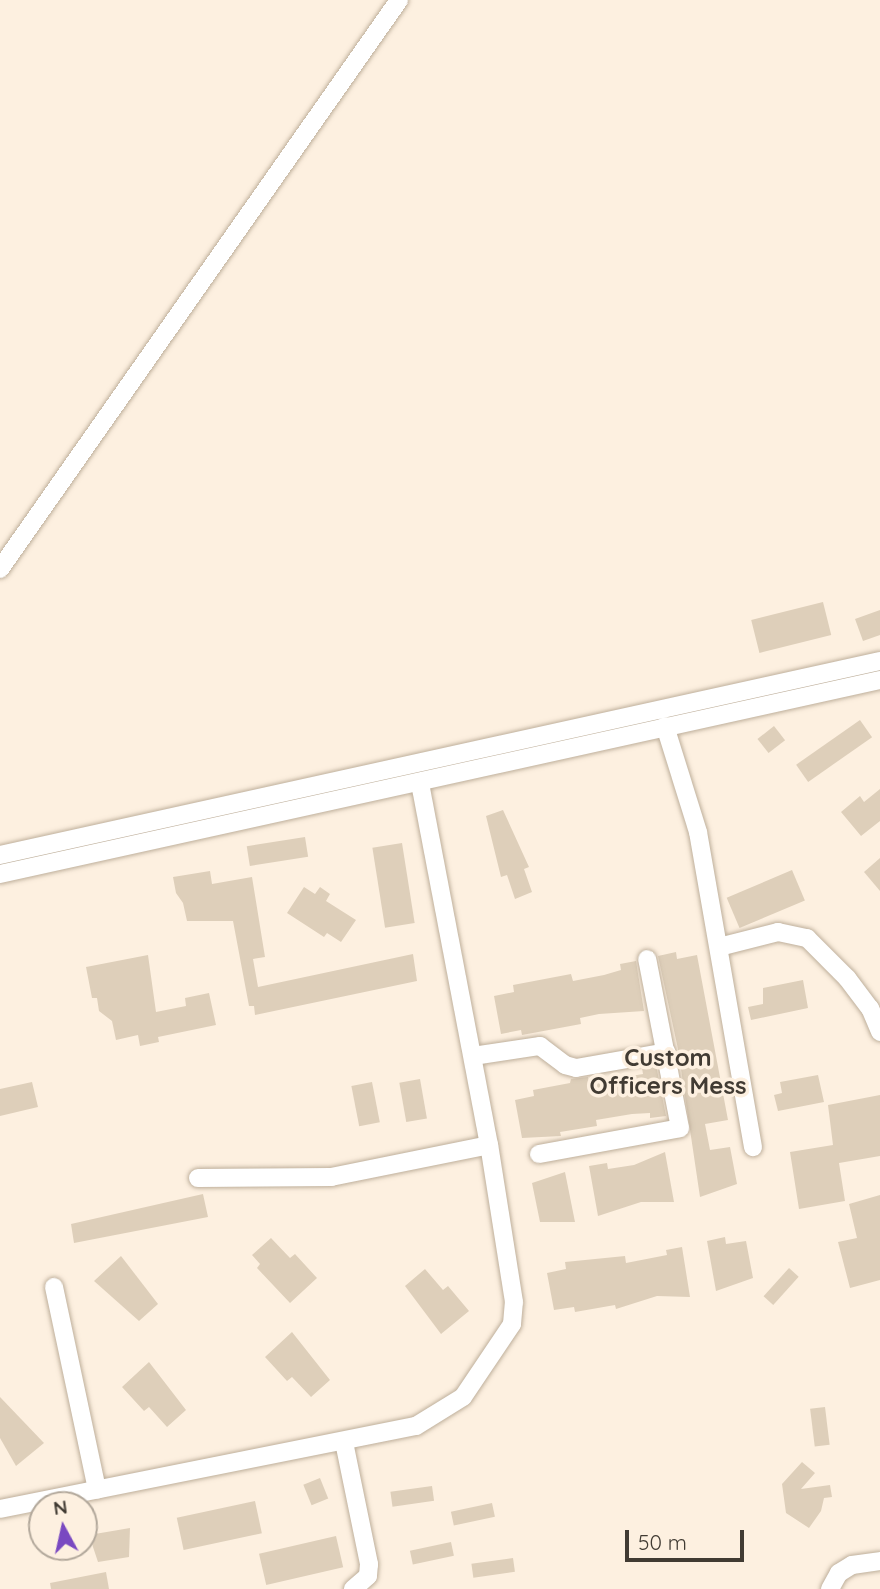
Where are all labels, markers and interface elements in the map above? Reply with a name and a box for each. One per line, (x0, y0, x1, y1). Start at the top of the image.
district label: Custom Officers Mess (589, 1044, 747, 1100)
north arrow (28, 1491, 98, 1561)
text: N (52, 1494, 69, 1520)
scale bar (628, 1516, 747, 1560)
text: 50 m (638, 1529, 687, 1555)

